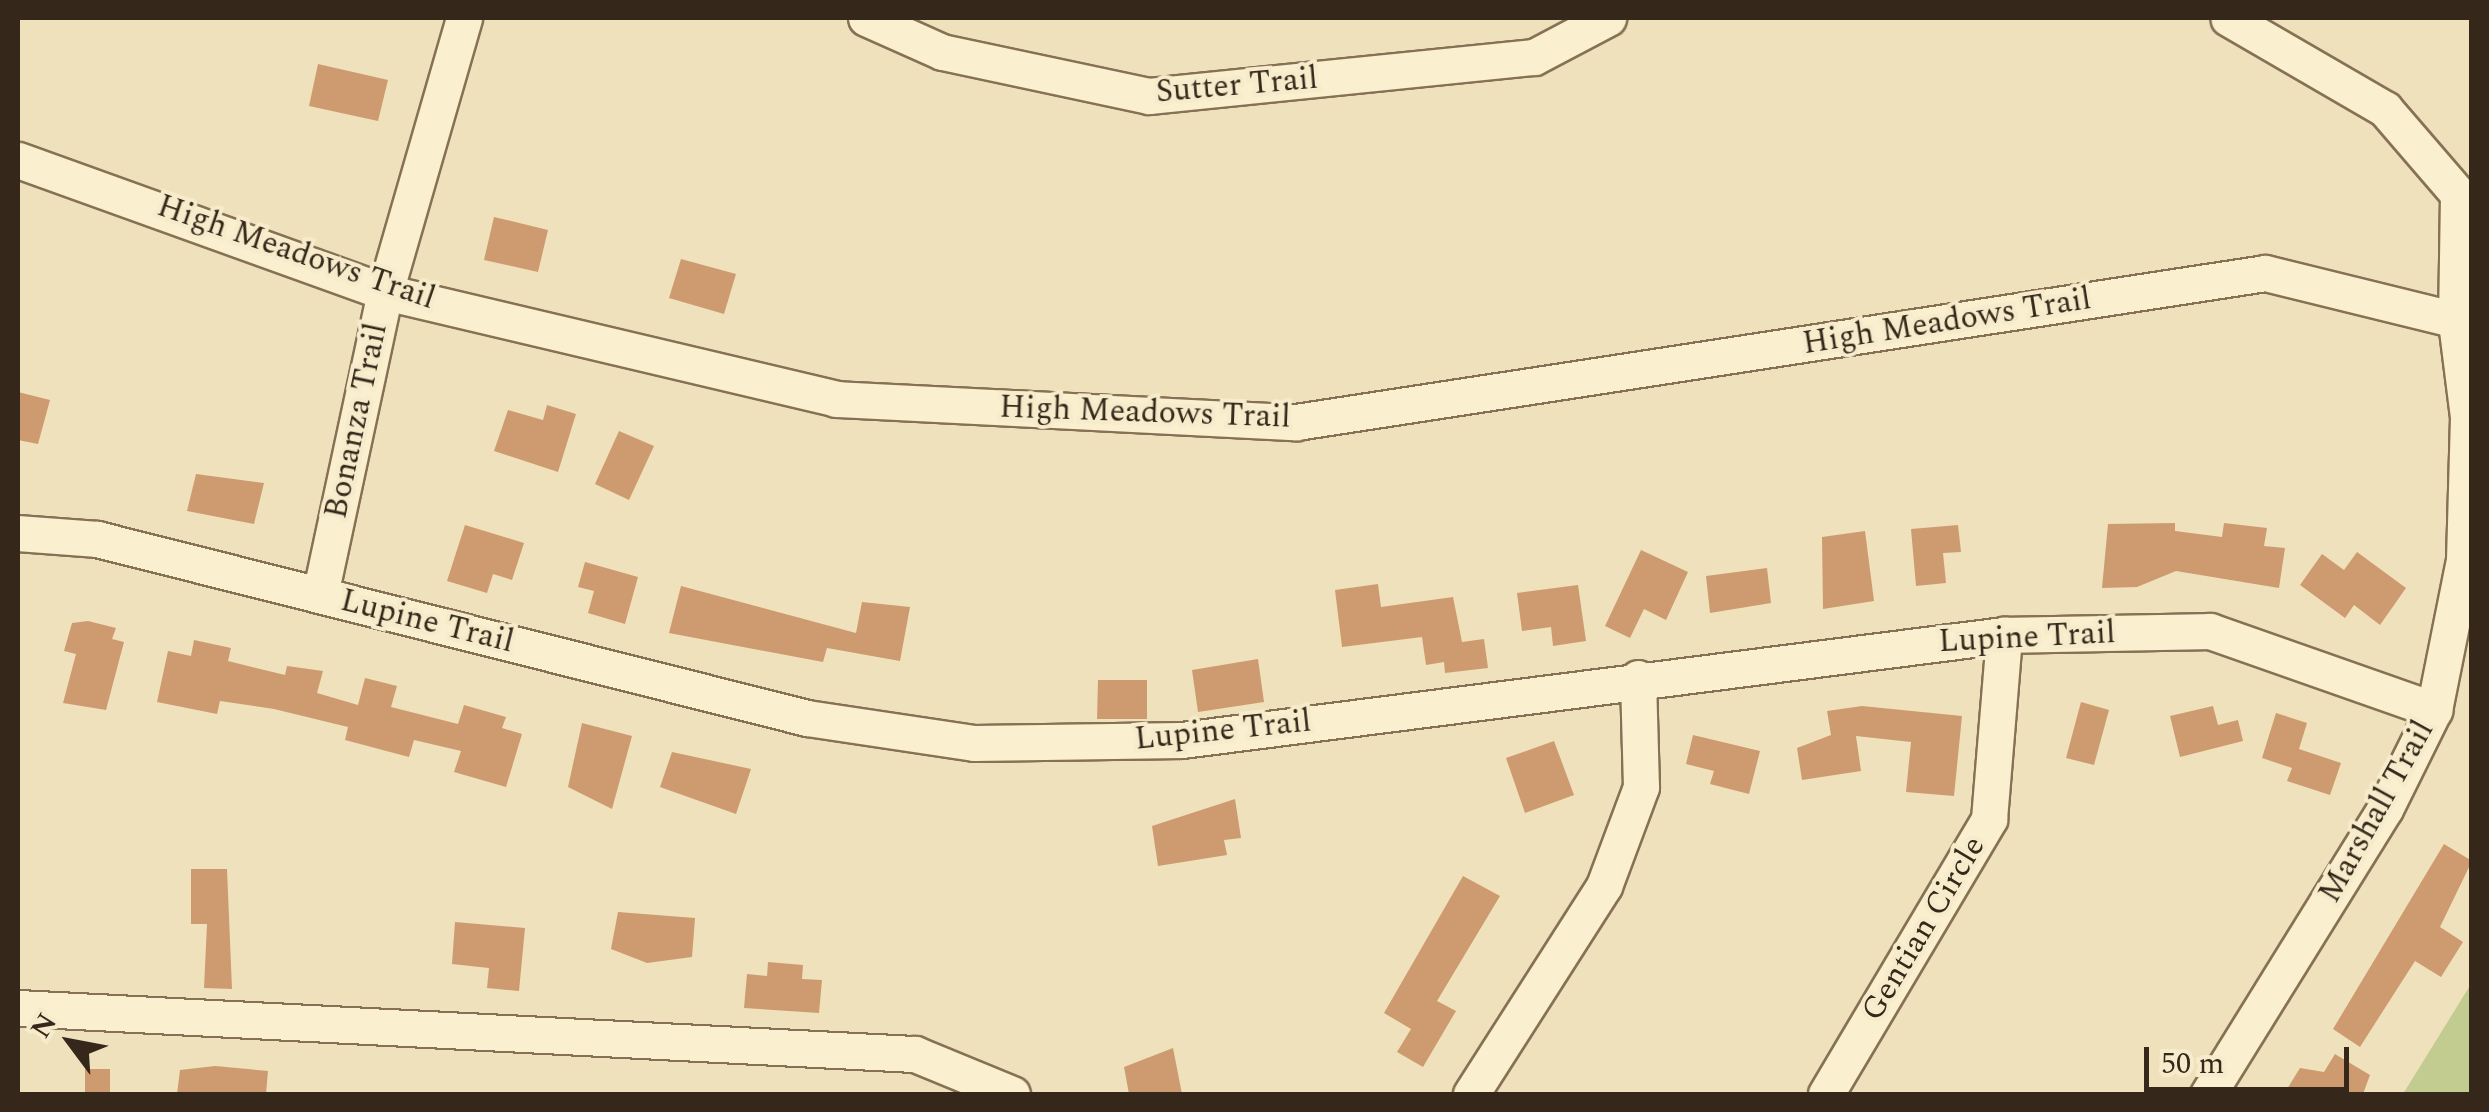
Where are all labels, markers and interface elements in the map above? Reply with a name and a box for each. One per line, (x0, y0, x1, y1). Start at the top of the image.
street label: Sutter Trail (1154, 60, 1320, 112)
street label: High Meadows Trail (152, 187, 440, 319)
street label: High Meadows Trail (1800, 280, 2094, 364)
street label: Bonanza Trail (318, 320, 396, 522)
street label: High Meadows Trail (999, 389, 1291, 437)
street label: Lupine Trail (336, 582, 518, 662)
street label: Lupine Trail (1938, 614, 2116, 662)
street label: Lupine Trail (1133, 703, 1313, 759)
street label: Marshall Trail (2311, 714, 2443, 910)
street label: Gentian Circle (1854, 830, 1994, 1028)
north arrow (20, 992, 120, 1092)
text: N (20, 1005, 68, 1047)
scale bar (2149, 1027, 2354, 1089)
text: 50 m (2161, 1041, 2224, 1087)

